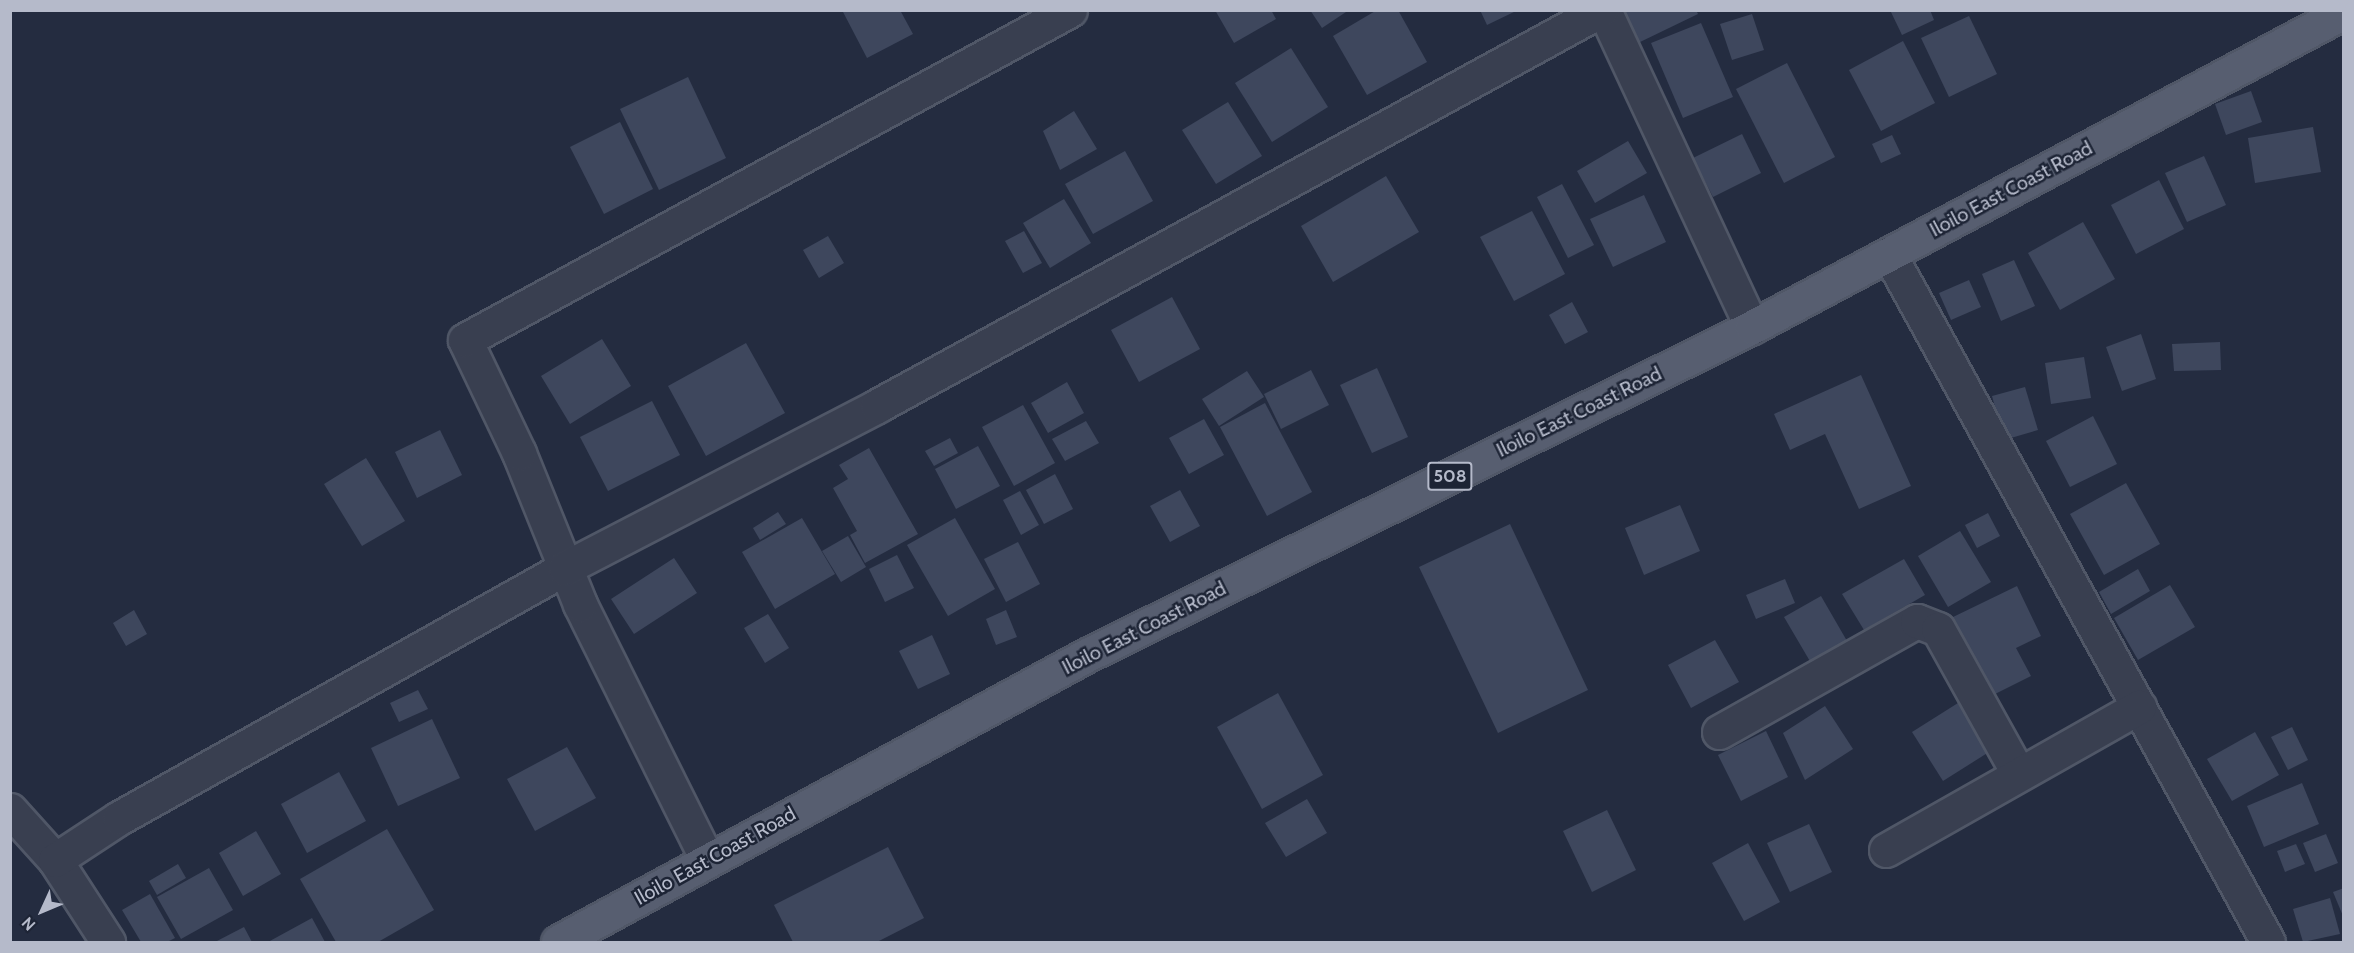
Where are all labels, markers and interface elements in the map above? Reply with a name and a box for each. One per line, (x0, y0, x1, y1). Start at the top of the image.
street label: Iloilo East Coast Road (1926, 136, 2096, 242)
street label: Iloilo East Coast Road (1493, 362, 1665, 462)
road number: 508 (1426, 461, 1474, 491)
street label: Iloilo East Coast Road (1058, 576, 1230, 680)
street label: Iloilo East Coast Road (630, 802, 800, 910)
north arrow (12, 881, 72, 941)
text: N (18, 913, 39, 935)

